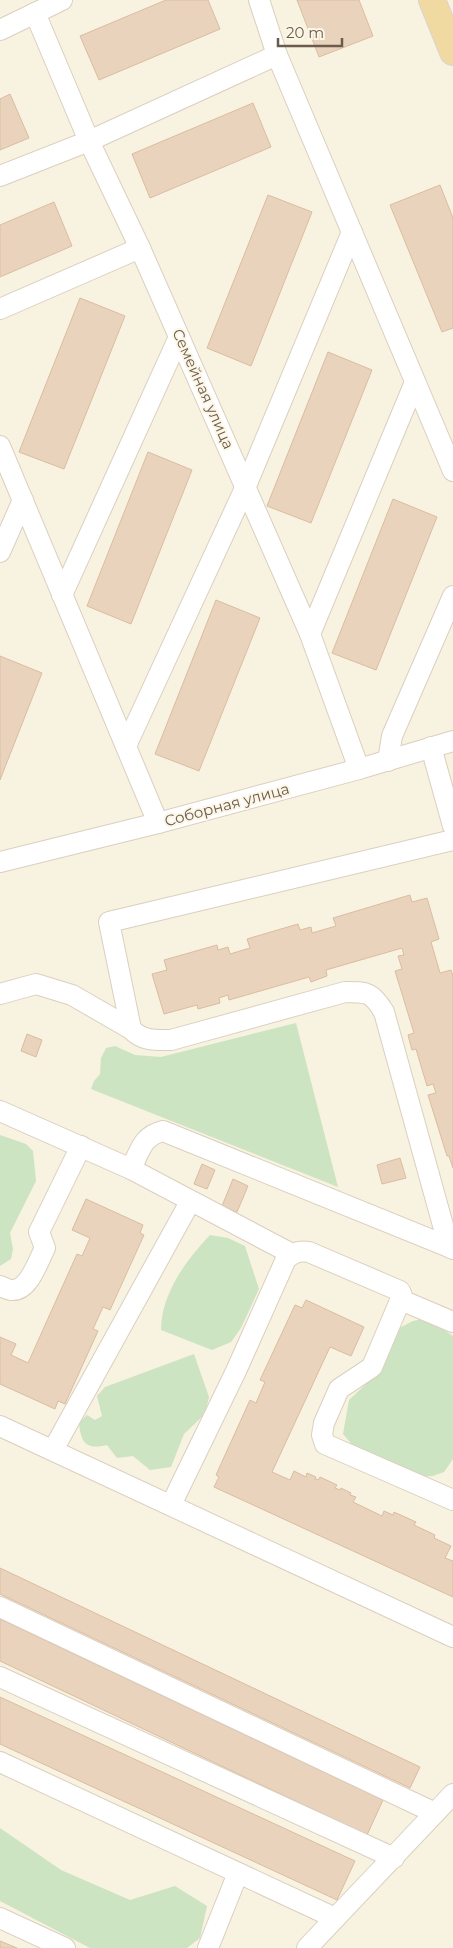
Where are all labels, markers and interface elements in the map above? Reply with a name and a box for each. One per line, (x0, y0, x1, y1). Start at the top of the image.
scale bar (278, 15, 342, 47)
text: 20 m (286, 23, 324, 42)
street label: Семейная улица (168, 326, 239, 452)
street label: Соборная улица (162, 779, 291, 830)

